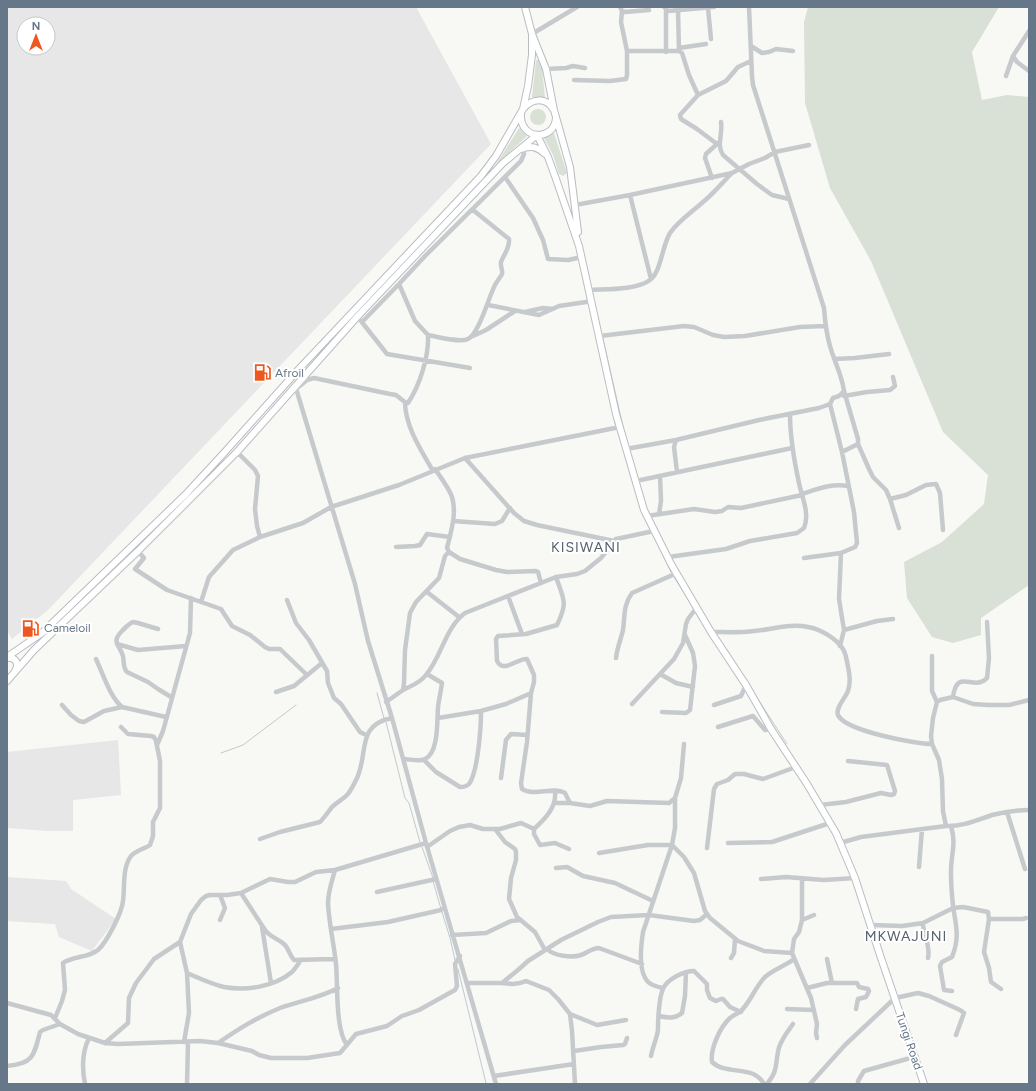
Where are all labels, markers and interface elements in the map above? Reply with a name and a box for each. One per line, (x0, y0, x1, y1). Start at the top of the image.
north arrow (16, 16, 56, 56)
text: N (32, 20, 40, 33)
fuel station icon: Afroil (252, 363, 272, 383)
place label: Afroil (275, 366, 304, 380)
district label: KISIWANI (551, 539, 621, 556)
fuel station icon: Cameloil (21, 618, 41, 638)
place label: Cameloil (44, 621, 91, 635)
district label: MKWAJUNI (865, 928, 947, 945)
street label: Tungi Road (893, 1010, 925, 1072)

